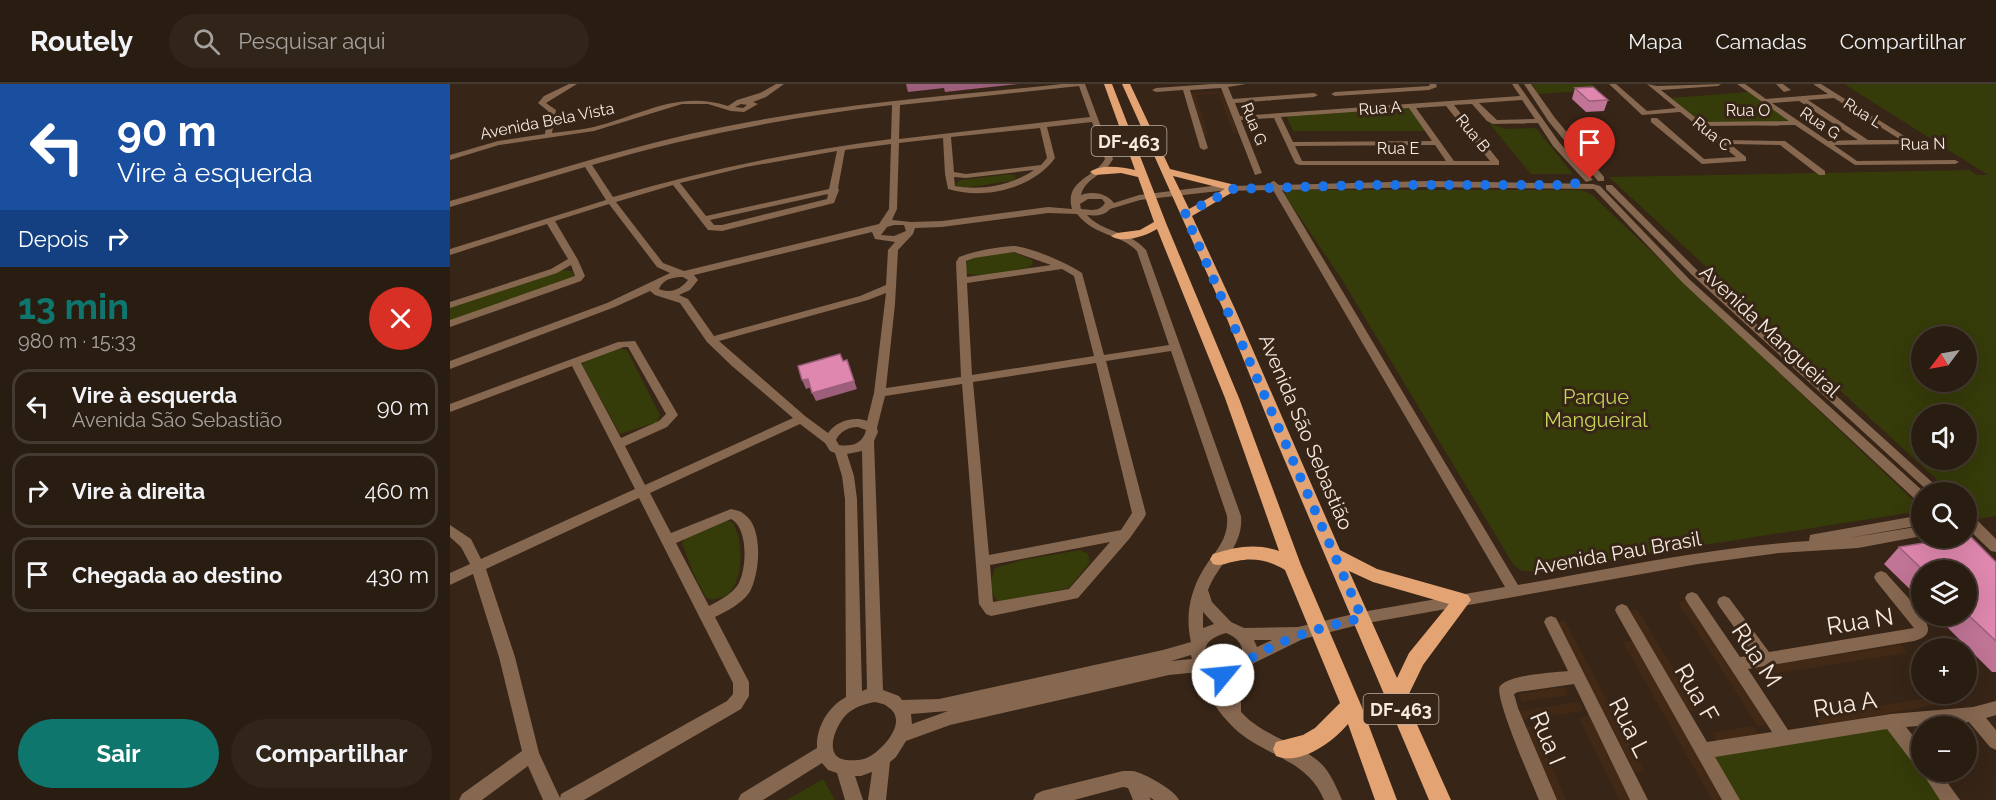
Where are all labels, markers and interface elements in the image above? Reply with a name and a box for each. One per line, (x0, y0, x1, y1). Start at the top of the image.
search box (169, 14, 589, 68)
text: Routely (30, 25, 133, 58)
icon: search (190, 25, 223, 58)
text: Pesquisar aqui (238, 28, 386, 54)
text: Mapa (1628, 29, 1682, 54)
text: Camadas (1715, 29, 1807, 54)
text: Compartilhar (1840, 29, 1966, 54)
street label: Rua L (1840, 94, 1886, 133)
street label: Rua A (1358, 97, 1402, 119)
street label: Avenida Bela Vista (478, 99, 616, 143)
street label: Rua G (1237, 100, 1271, 148)
street label: Rua O (1726, 101, 1770, 120)
street label: Rua G (1796, 103, 1844, 143)
text: 90 m (117, 107, 217, 156)
icon: left (18, 108, 96, 186)
street label: Rua B (1452, 110, 1494, 156)
street label: Rua C (1689, 113, 1735, 155)
pin (1564, 117, 1615, 179)
road number: DF-463 (1092, 126, 1166, 156)
icon: arrive (1573, 126, 1606, 159)
street label: Rua N (1900, 134, 1946, 154)
street label: Rua E (1377, 139, 1419, 158)
text: Vire à esquerda (117, 157, 313, 188)
icon: right (101, 222, 134, 255)
text: Depois (18, 226, 89, 252)
street label: Avenida Mangueiral (1695, 260, 1846, 403)
text: 13 min (18, 285, 129, 327)
button: close (369, 287, 432, 350)
north arrow (1911, 326, 1977, 392)
map controls (1911, 326, 1977, 782)
text: 980 m · 15:33 (18, 329, 136, 353)
street label: Avenida São Sebastião (1254, 331, 1358, 533)
text: Vire à esquerda (72, 382, 237, 408)
park label: Parque Mangueiral (1544, 385, 1648, 432)
icon: left (21, 390, 54, 423)
text: 90 m (377, 394, 429, 420)
button: sound (1911, 404, 1977, 470)
text: Avenida São Sebastião (72, 408, 282, 432)
icon: right (21, 474, 54, 507)
text: Vire à direita (72, 478, 205, 504)
text: 460 m (364, 478, 429, 504)
button: search (1911, 482, 1977, 548)
street label: Avenida Pau Brasil (1531, 526, 1703, 580)
icon: arrive (21, 558, 54, 591)
button: layers (1911, 560, 1977, 626)
text: Chegada ao destino (72, 562, 282, 588)
text: 430 m (366, 562, 429, 588)
street label: Rua N (1824, 601, 1896, 641)
street label: Rua M (1726, 618, 1788, 692)
button: + (1911, 638, 1977, 704)
position arrow (1191, 643, 1255, 707)
street label: Rua F (1669, 658, 1725, 728)
street label: Rua A (1811, 685, 1879, 723)
street label: Rua L (1603, 692, 1657, 762)
road number: DF-463 (1364, 694, 1438, 724)
street label: Rua I (1524, 707, 1572, 769)
button: − (1911, 716, 1977, 782)
button: Sair (18, 719, 219, 788)
button: Compartilhar (231, 719, 432, 788)

